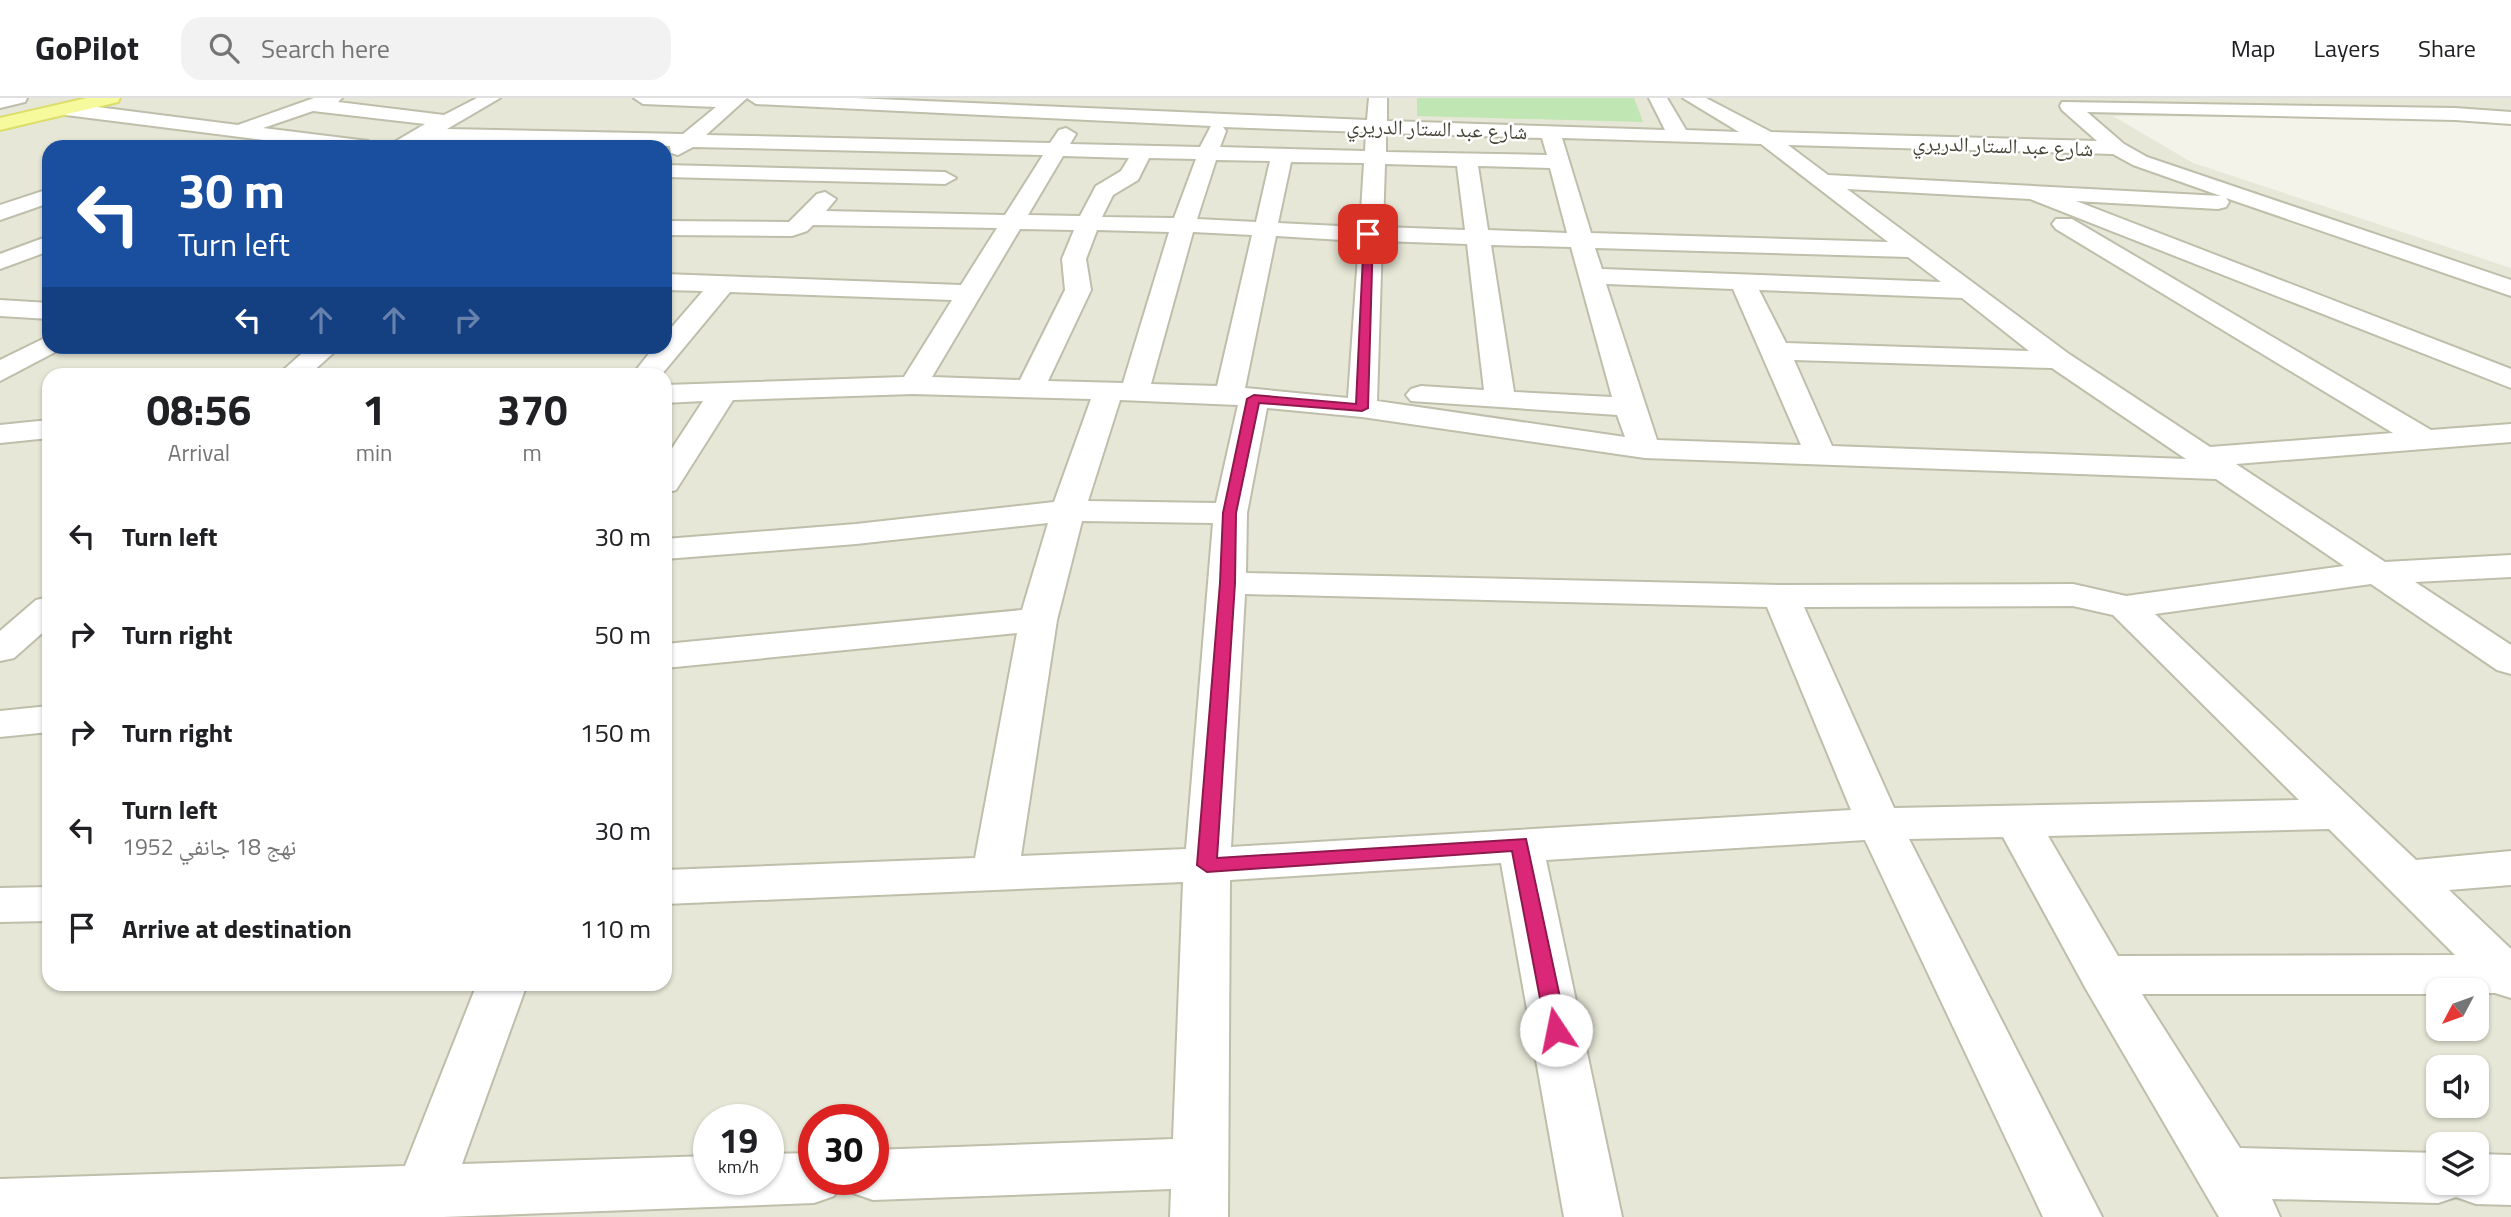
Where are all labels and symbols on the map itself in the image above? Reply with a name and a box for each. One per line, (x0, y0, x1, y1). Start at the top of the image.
street label: شارع عبد الستار الدريري (1346, 109, 1528, 148)
street label: شارع عبد الستار الدريري (1912, 126, 2094, 165)
pin (1338, 204, 1398, 264)
north arrow (2426, 978, 2488, 1041)
position arrow (1519, 993, 1593, 1067)
speed limit sign: 30 (798, 1104, 889, 1195)

